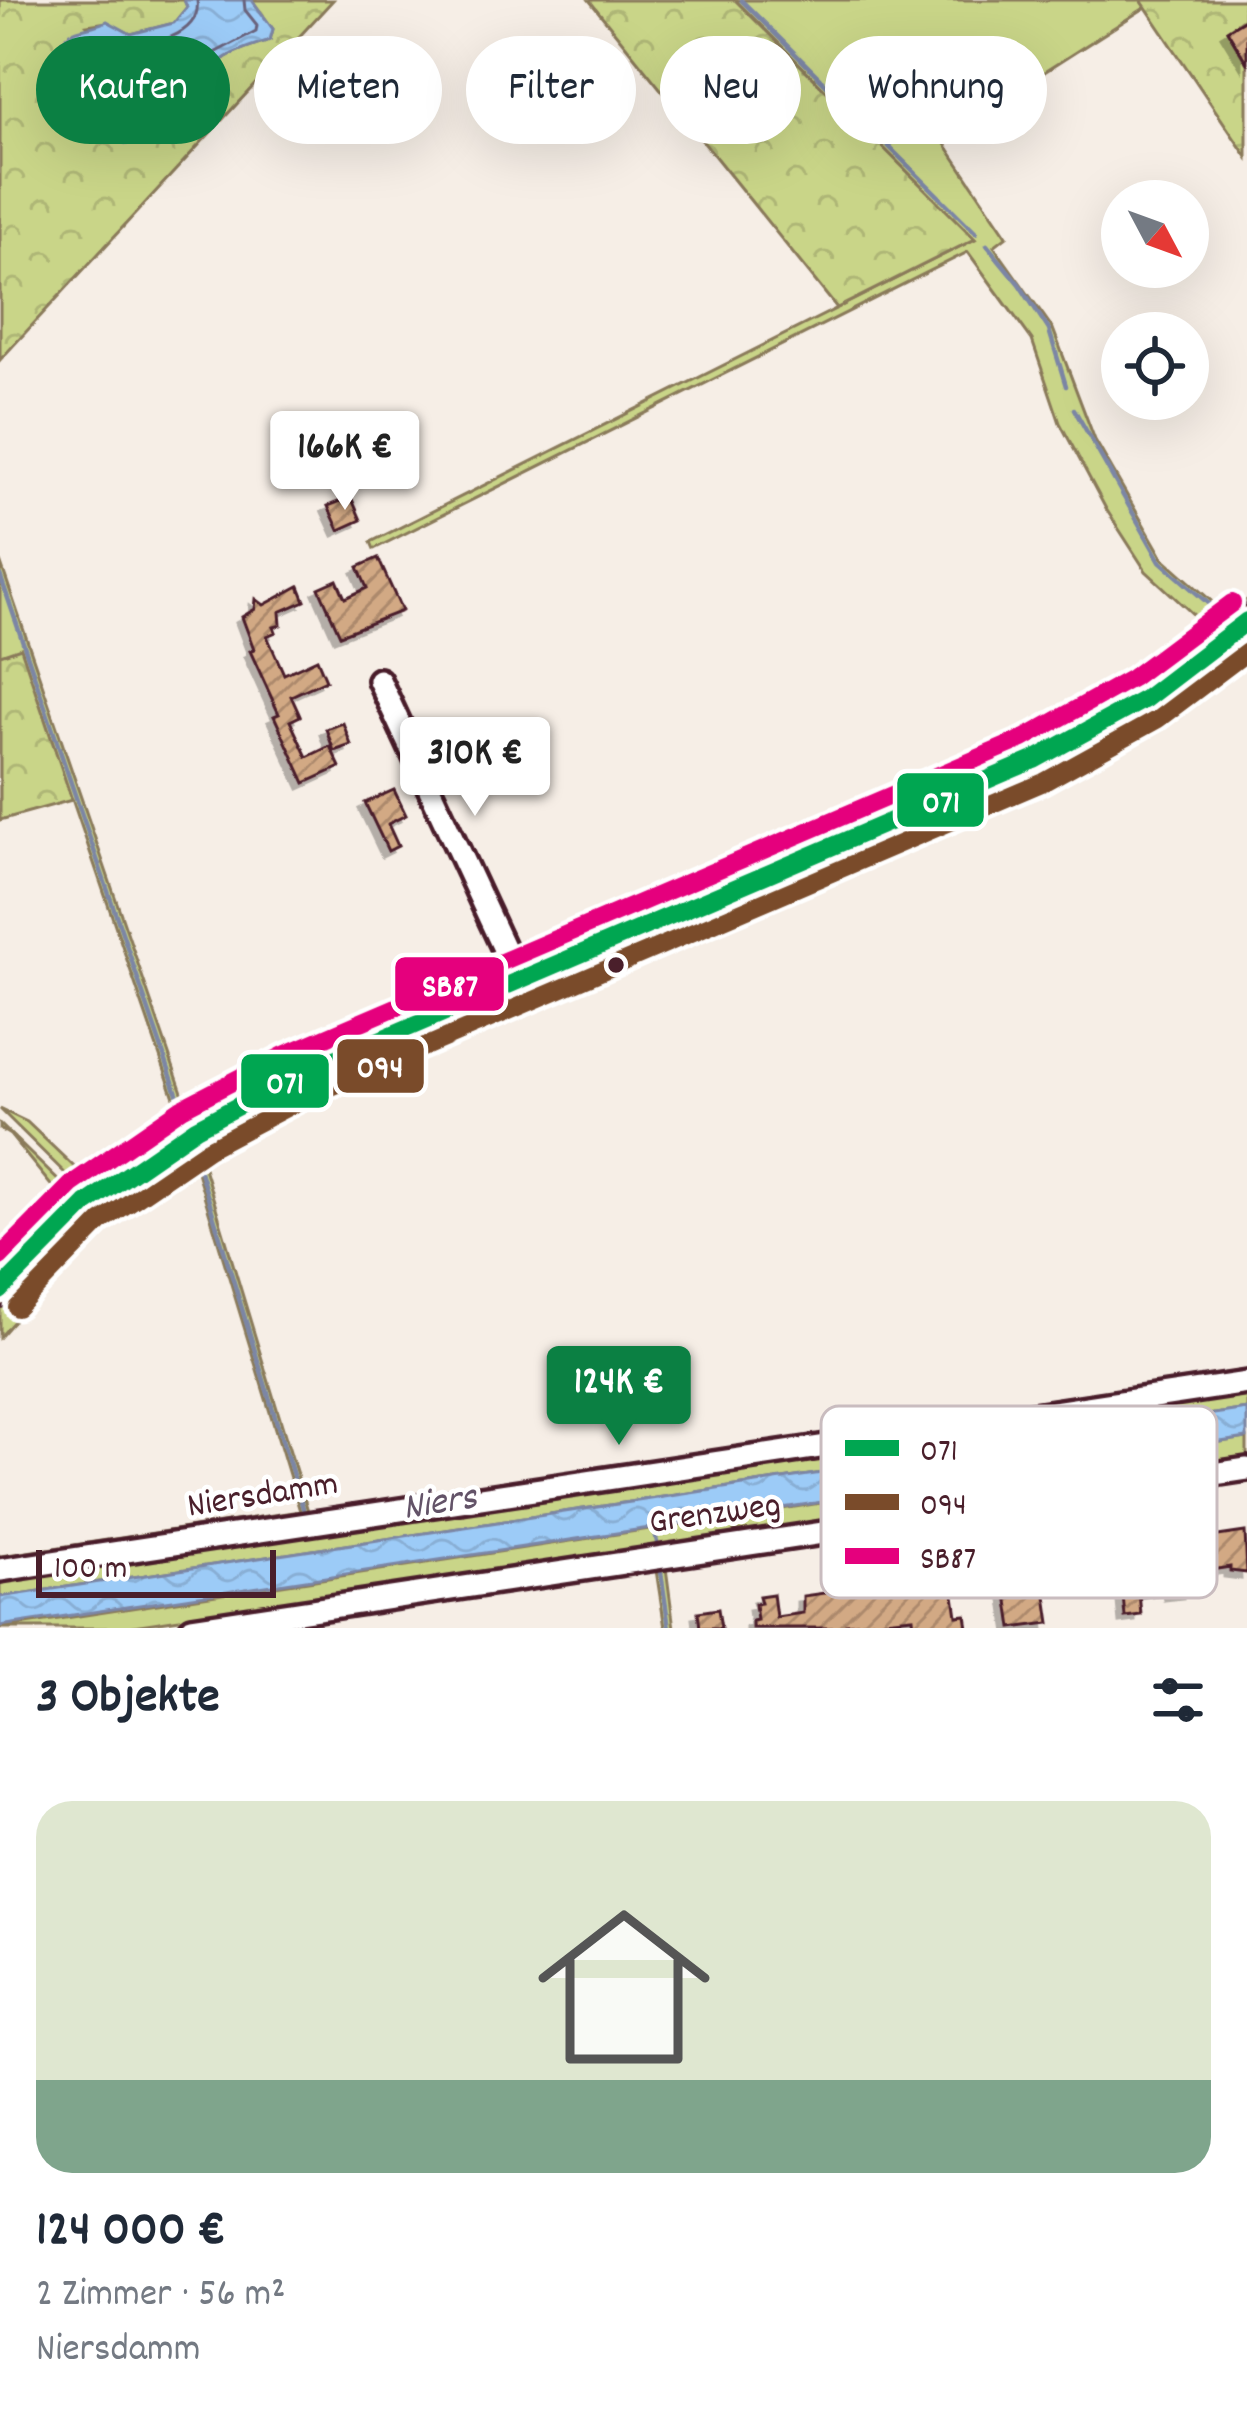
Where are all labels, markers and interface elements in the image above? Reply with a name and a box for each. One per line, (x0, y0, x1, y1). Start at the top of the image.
chip: Kaufen (36, 36, 230, 144)
chip: Mieten (254, 36, 442, 144)
chip: Filter (466, 36, 636, 144)
chip: Neu (660, 36, 801, 144)
chip: Wohnung (825, 36, 1047, 144)
north arrow (1101, 180, 1209, 288)
map controls (1101, 180, 1209, 420)
button: locate (1101, 312, 1209, 420)
pin: 166K € (247, 411, 443, 513)
text: 166K € (297, 422, 393, 477)
pin: 310K € (377, 717, 573, 819)
text: 310K € (427, 728, 523, 783)
line badge: 071 (895, 771, 986, 829)
text: 071 (922, 782, 960, 829)
unlabelled marker (605, 954, 627, 976)
line badge: SB87 (393, 955, 506, 1013)
text: SB87 (422, 966, 478, 1013)
line badge: 094 (335, 1037, 426, 1095)
text: 094 (357, 1047, 403, 1094)
line badge: 071 (239, 1052, 331, 1110)
text: 071 (266, 1063, 304, 1110)
pin: 124K € (521, 1346, 717, 1448)
text: 124K € (574, 1357, 664, 1412)
legend (821, 1406, 1217, 1598)
text: 071 (920, 1430, 958, 1477)
street label: Niersdamm (184, 1459, 342, 1535)
water label: Niers (399, 1472, 483, 1538)
street label: Grenzweg (646, 1481, 784, 1551)
text: 094 (920, 1484, 967, 1531)
text: SB87 (920, 1538, 976, 1585)
scale bar (36, 1544, 276, 1597)
text: 100 m (54, 1547, 127, 1594)
text: 3 Objekte (36, 1664, 220, 1736)
icon: filters (1145, 1667, 1211, 1733)
icon: home (516, 1879, 732, 2095)
text: 124 000 € (36, 2197, 226, 2269)
text: 2 Zimmer · 56 m² (36, 2269, 285, 2324)
text: Niersdamm (36, 2324, 201, 2379)

